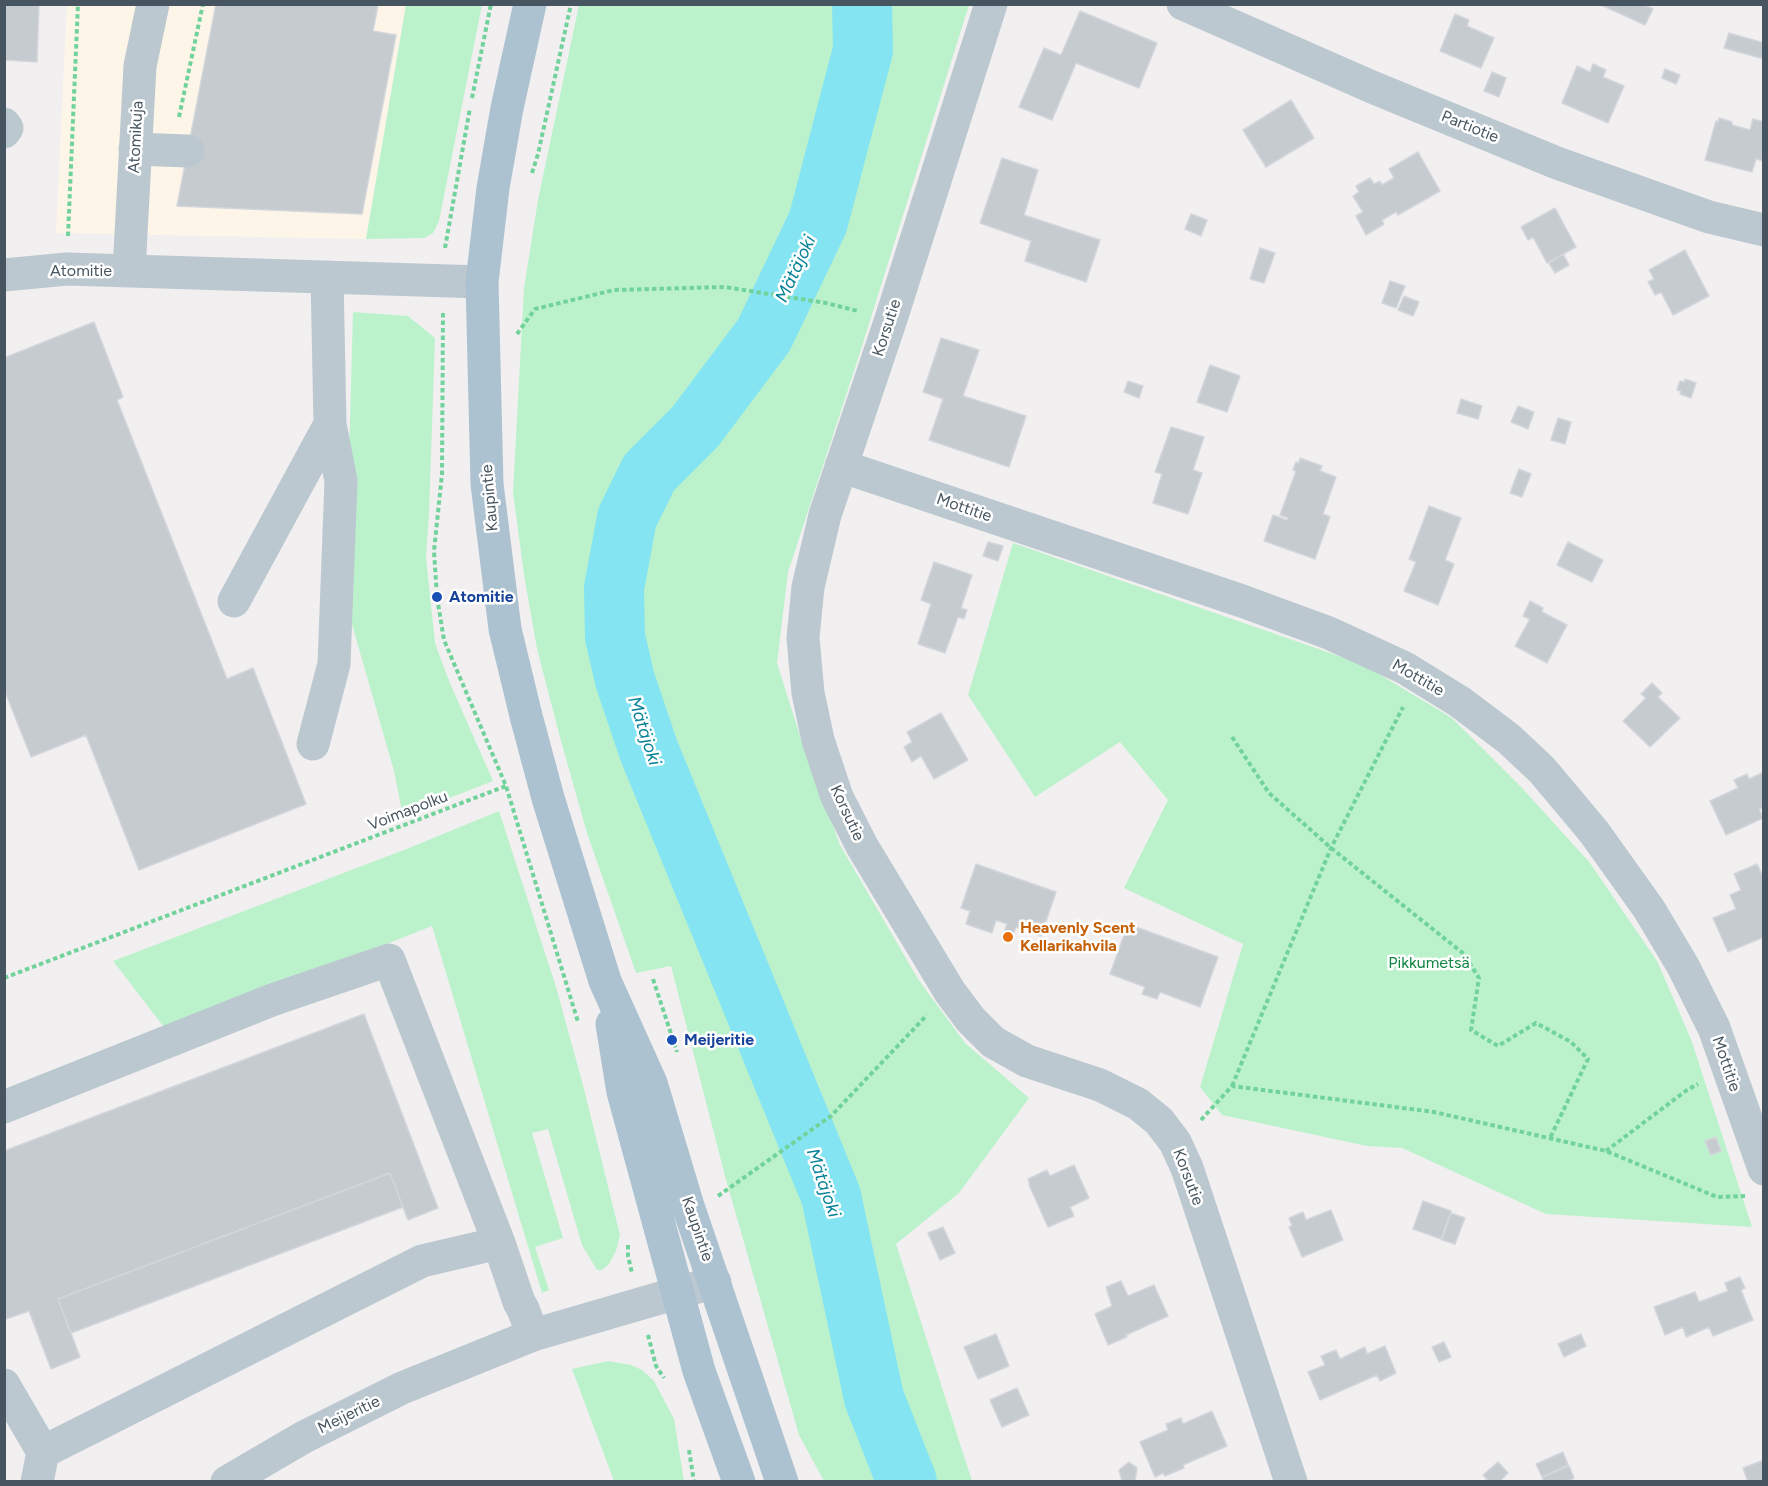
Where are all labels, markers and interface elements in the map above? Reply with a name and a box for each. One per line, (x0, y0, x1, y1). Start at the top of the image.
street label: Atomikuja (125, 100, 147, 174)
street label: Partiotie (1438, 107, 1502, 147)
water label: Mätäjoki (771, 232, 821, 306)
street label: Atomitie (50, 261, 112, 281)
street label: Korsutie (869, 297, 905, 359)
street label: Kaupintie (478, 464, 502, 532)
street label: Mottitie (934, 490, 994, 526)
place label: Atomitie (449, 587, 514, 607)
marker: Atomitie (430, 590, 444, 604)
street label: Mottitie (1388, 655, 1448, 701)
water label: Mätäjoki (623, 694, 665, 768)
street label: Korsutie (826, 782, 868, 844)
street label: Voimapolku (365, 787, 451, 835)
place label: Heavenly Scent Kellarikahvila (1020, 918, 1136, 956)
marker: Heavenly Scent Kellarikahvila (1001, 930, 1015, 944)
park label: Pikkumetsä (1388, 953, 1470, 973)
place label: Meijeritie (684, 1030, 754, 1050)
marker: Meijeritie (665, 1033, 679, 1047)
street label: Mottitie (1708, 1034, 1744, 1094)
water label: Mätäjoki (801, 1146, 845, 1220)
street label: Korsutie (1168, 1146, 1208, 1208)
street label: Kaupintie (677, 1194, 717, 1264)
street label: Meijeritie (315, 1392, 383, 1438)

